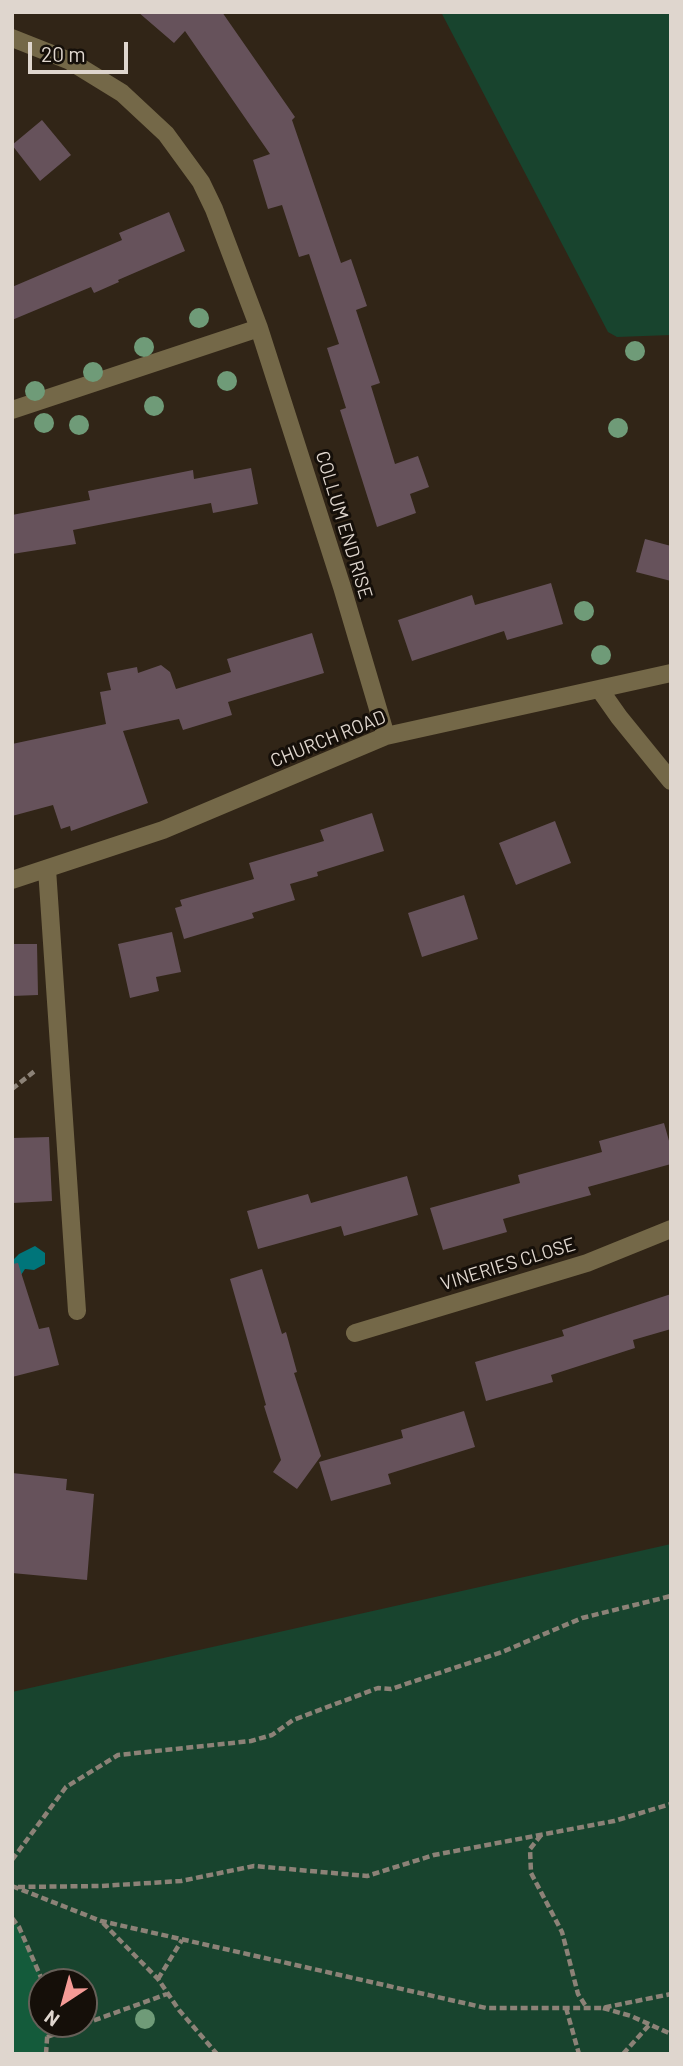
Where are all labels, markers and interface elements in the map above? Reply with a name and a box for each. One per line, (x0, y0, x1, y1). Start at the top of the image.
scale bar (32, 28, 131, 72)
text: 20 m (41, 41, 86, 66)
street label: COLLUM END RISE (311, 448, 377, 602)
street label: CHURCH ROAD (267, 706, 389, 772)
street label: VINERIES CLOSE (438, 1233, 578, 1295)
north arrow (28, 1968, 98, 2038)
text: N (40, 2006, 63, 2032)

